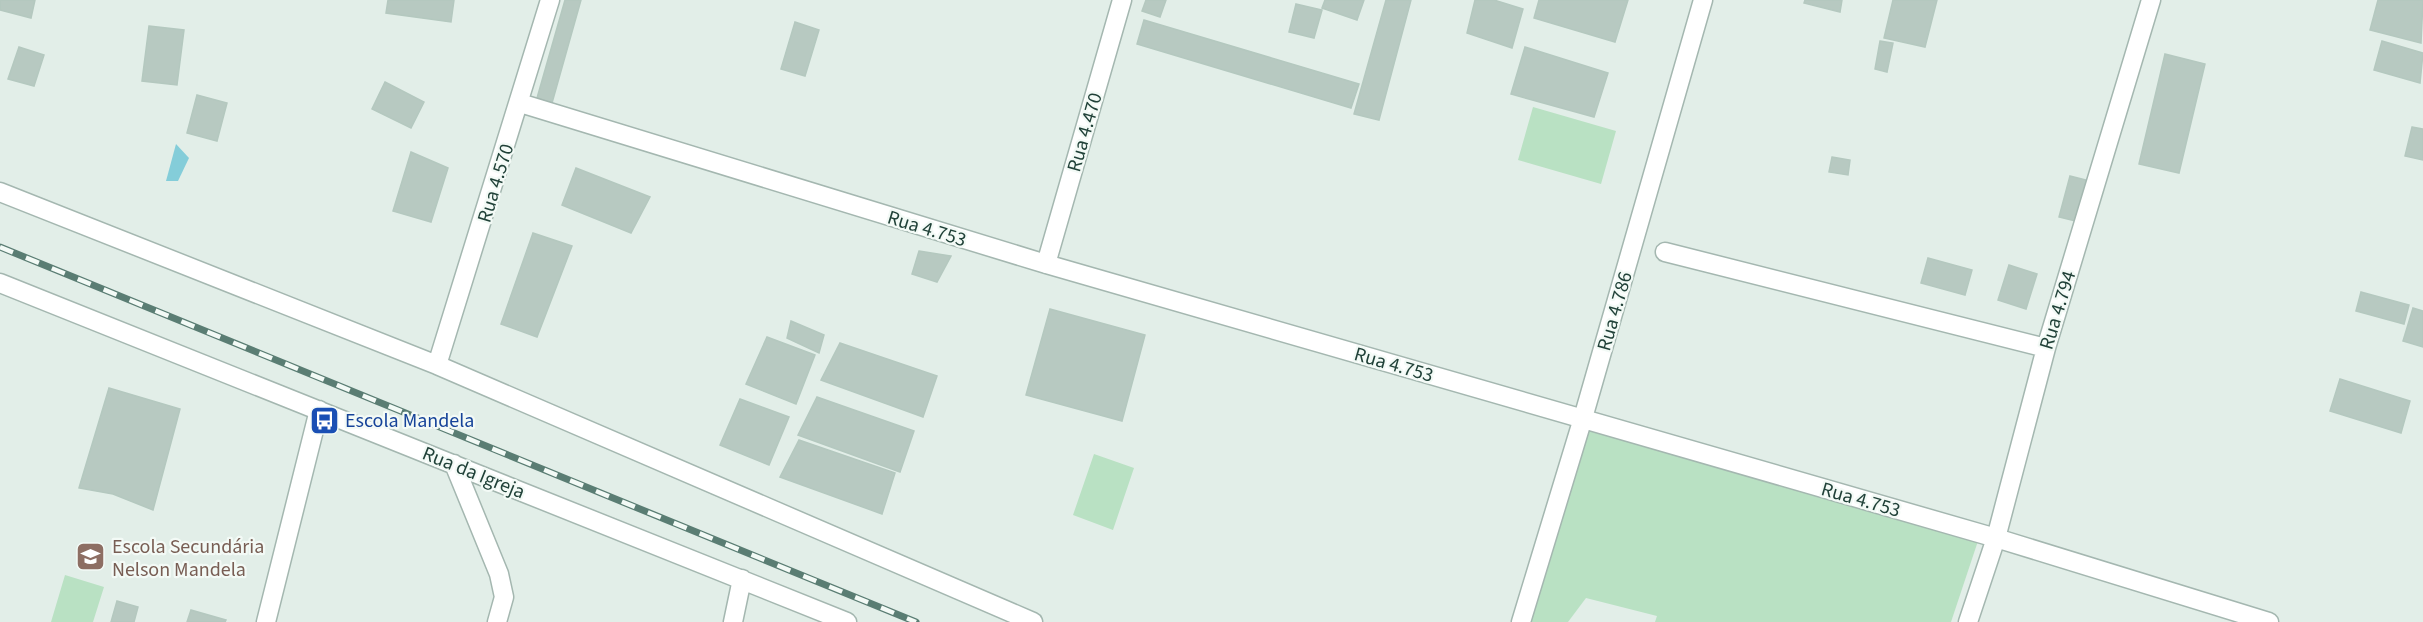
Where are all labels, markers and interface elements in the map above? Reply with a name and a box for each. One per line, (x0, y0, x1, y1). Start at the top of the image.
street label: Rua 4.470 (1060, 89, 1110, 175)
street label: Rua 4.570 (471, 140, 521, 226)
street label: Rua 4.753 (884, 204, 970, 254)
street label: Rua 4.794 (2033, 267, 2083, 353)
street label: Rua 4.786 (1590, 268, 1640, 354)
street label: Rua 4.753 (1351, 340, 1437, 390)
bus stop icon: Escola Mandela (308, 404, 340, 436)
place label: Escola Mandela (345, 407, 474, 435)
street label: Rua da Igreja (418, 440, 529, 506)
street label: Rua 4.753 (1818, 475, 1904, 525)
place label: Escola Secundária Nelson Mandela (112, 533, 264, 584)
school or university icon: Escola Secundária Nelson Mandela (75, 541, 107, 573)

